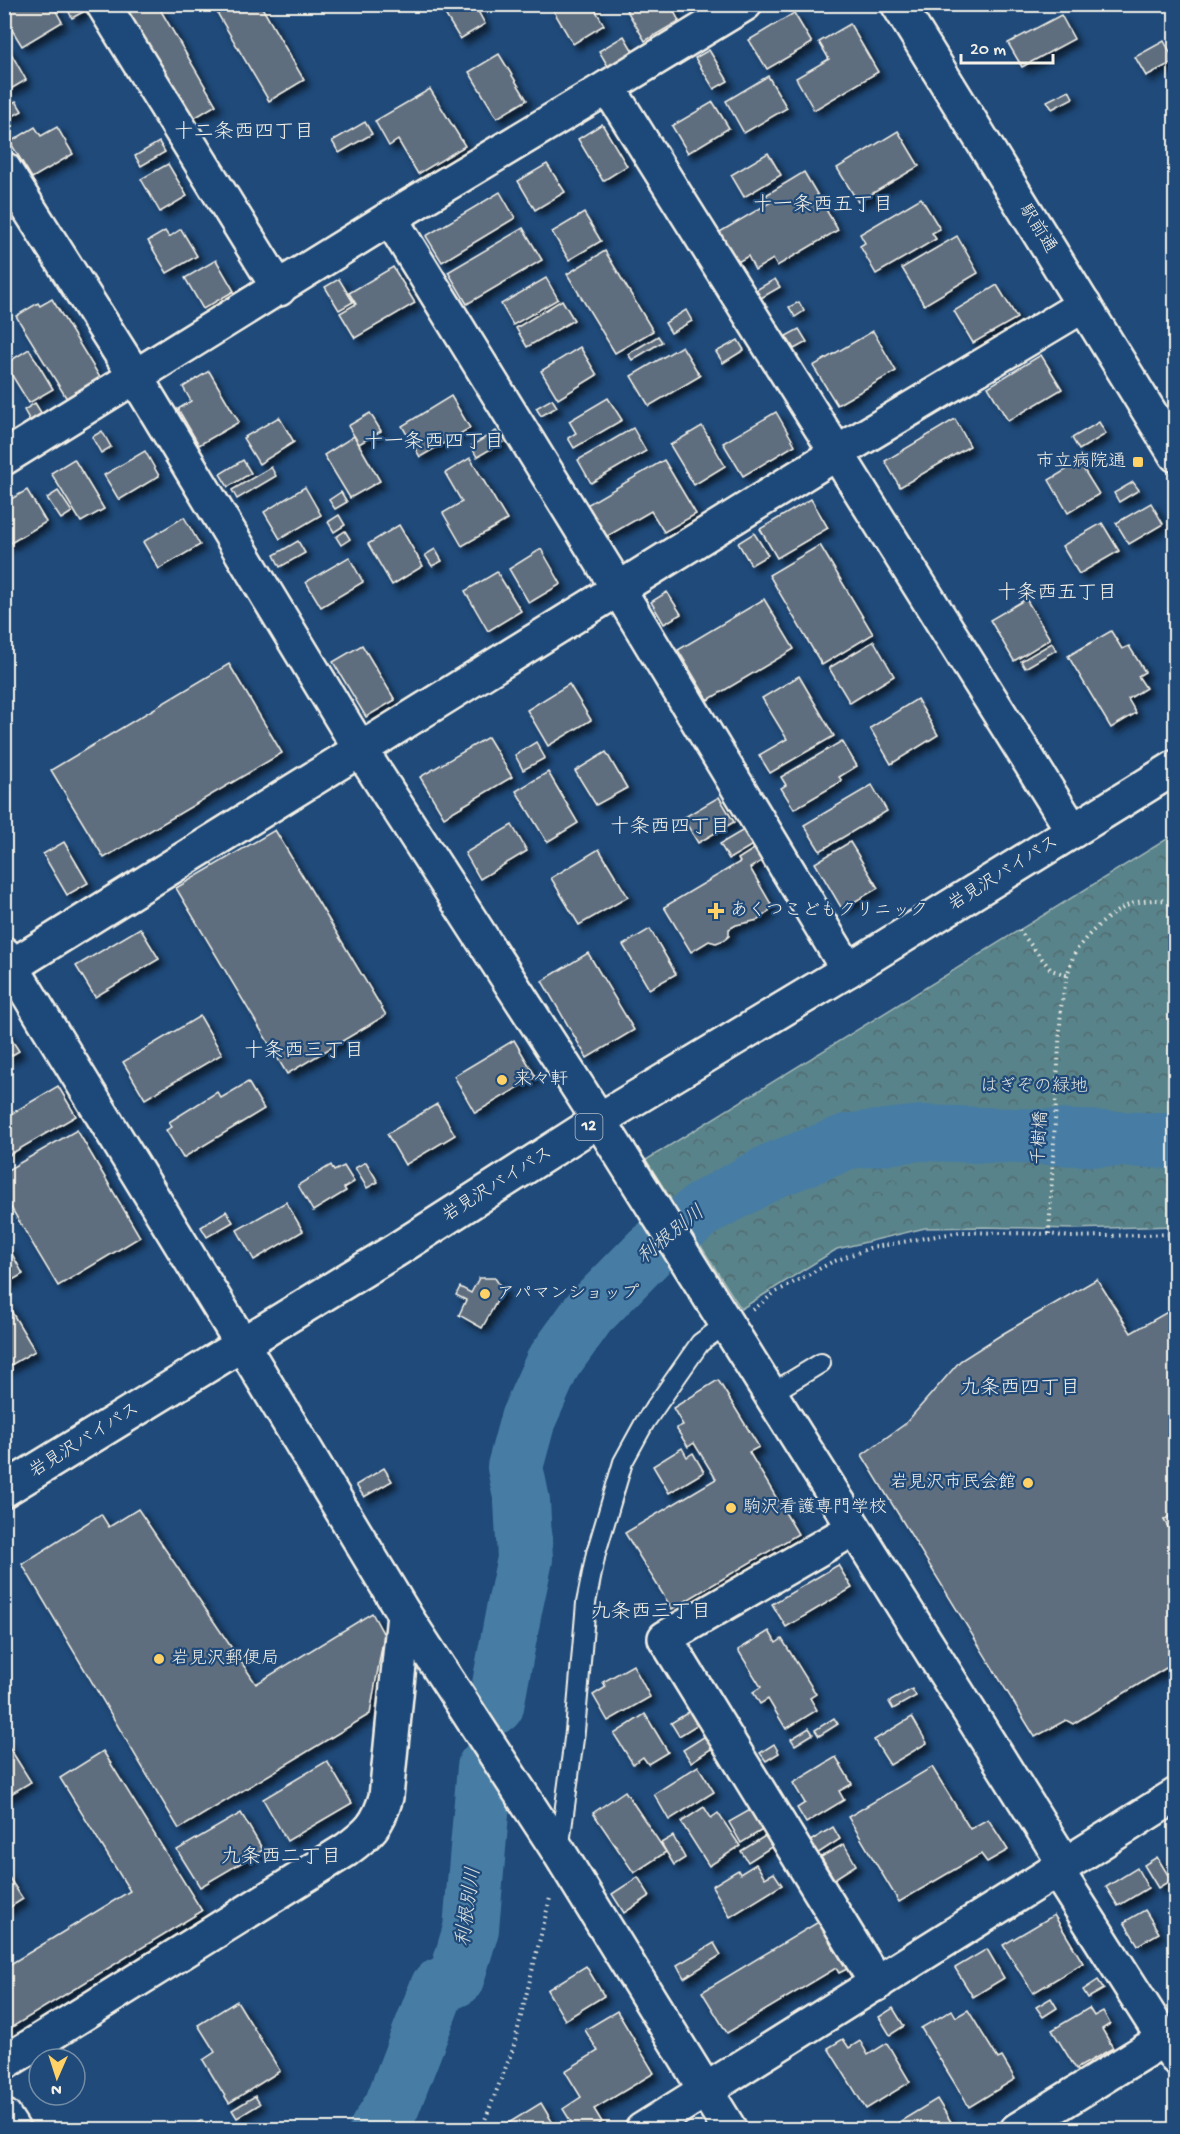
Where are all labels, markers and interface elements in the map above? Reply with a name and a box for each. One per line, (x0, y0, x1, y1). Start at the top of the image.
scale bar (961, 27, 1052, 65)
text: 20 m (970, 40, 1006, 61)
district label: 十二条西四丁目 (174, 120, 314, 145)
district label: 十一条西五丁目 (753, 193, 893, 218)
street label: 駅前通 (1014, 200, 1061, 257)
district label: 十一条西四丁目 (364, 430, 504, 455)
place label: 市立病院通 (1036, 451, 1126, 473)
marker: 市立病院通 (1131, 455, 1145, 469)
district label: 十条西五丁目 (997, 581, 1117, 606)
district label: 十条西四丁目 (610, 815, 730, 840)
street label: 岩見沢バイパス (945, 831, 1063, 916)
place label: あくつこどもクリニック (730, 900, 928, 922)
marker: あくつこどもクリニック (707, 902, 725, 920)
district label: 十条西三丁目 (244, 1039, 364, 1064)
place label: 来々軒 (514, 1069, 568, 1091)
marker: 来々軒 (495, 1073, 509, 1087)
park label: はぎぞの緑地 (980, 1076, 1088, 1098)
street label: 千樹橋 (1028, 1110, 1053, 1166)
road number: 12 (576, 1114, 602, 1140)
street label: 岩見沢バイパス (439, 1142, 557, 1227)
water label: 利根別川 (632, 1200, 710, 1270)
place label: アパマンショップ (497, 1283, 639, 1305)
marker: アパマンショップ (478, 1287, 492, 1301)
district label: 九条西四丁目 (960, 1376, 1080, 1401)
street label: 岩見沢バイパス (26, 1398, 144, 1483)
place label: 岩見沢市民会館 (890, 1472, 1016, 1494)
marker: 岩見沢市民会館 (1021, 1476, 1035, 1490)
place label: 駒沢看護専門学校 (743, 1497, 887, 1519)
marker: 駒沢看護専門学校 (724, 1501, 738, 1515)
district label: 九条西三丁目 (591, 1600, 711, 1625)
place label: 岩見沢郵便局 (171, 1648, 279, 1670)
marker: 岩見沢郵便局 (152, 1652, 166, 1666)
district label: 九条西二丁目 (221, 1845, 341, 1870)
water label: 利根別川 (451, 1866, 487, 1948)
north arrow (27, 2047, 87, 2107)
text: N (50, 2079, 62, 2098)

